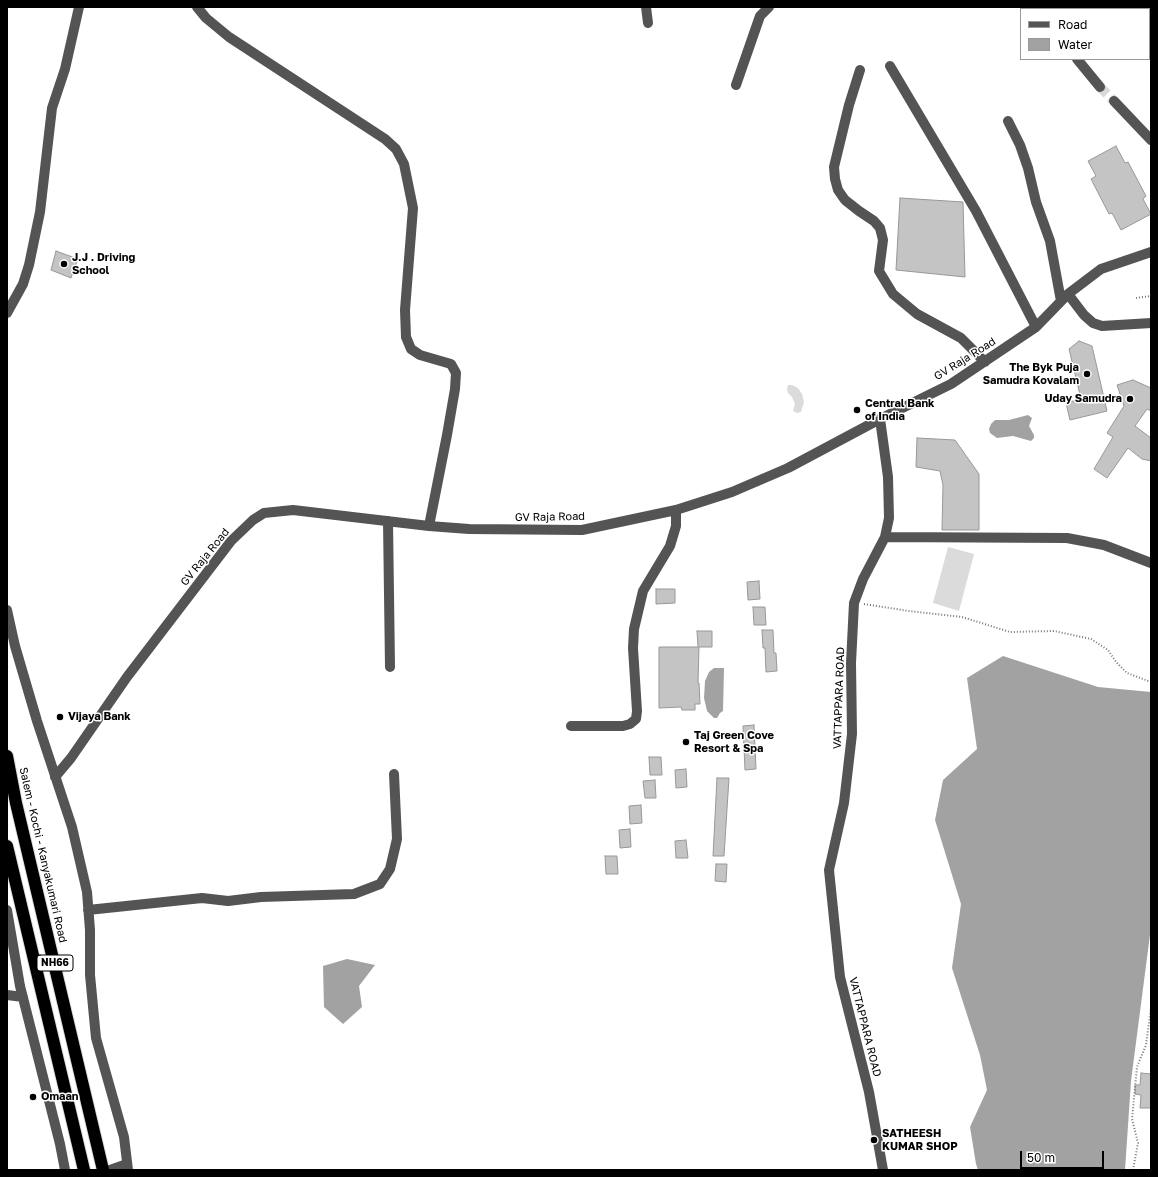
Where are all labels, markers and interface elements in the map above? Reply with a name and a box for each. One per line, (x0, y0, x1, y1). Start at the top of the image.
legend (1020, 8, 1150, 60)
text: Road (1058, 17, 1087, 32)
text: Water (1058, 37, 1092, 52)
place label: J.J . Driving School (72, 251, 135, 277)
marker: J.J . Driving School (59, 259, 69, 269)
street label: GV Raja Road (932, 335, 998, 383)
place label: The Byk Puja Samudra Kovalam (983, 361, 1079, 387)
marker: The Byk Puja Samudra Kovalam (1082, 369, 1092, 379)
place label: Uday Samudra (1044, 392, 1122, 406)
marker: Uday Samudra (1125, 394, 1135, 404)
place label: Central Bank of India (865, 397, 934, 423)
marker: Central Bank of India (852, 405, 862, 415)
street label: GV Raja Road (515, 510, 585, 524)
street label: GV Raja Road (178, 526, 232, 588)
street label: VATTAPPARA ROAD (831, 647, 847, 749)
place label: Vijaya Bank (68, 710, 131, 724)
marker: Vijaya Bank (55, 712, 65, 722)
place label: Taj Green Cove Resort & Spa (694, 729, 774, 755)
marker: Taj Green Cove Resort & Spa (681, 737, 691, 747)
street label: Salem - Kochi - Kanyakumari Road (16, 766, 70, 944)
road number: NH66 (37, 955, 73, 971)
street label: VATTAPPARA ROAD (846, 976, 884, 1078)
place label: Omaan (41, 1090, 79, 1104)
marker: Omaan (28, 1092, 38, 1102)
place label: SATHEESH KUMAR SHOP (882, 1127, 958, 1153)
marker: SATHEESH KUMAR SHOP (869, 1135, 879, 1145)
scale bar (1022, 1143, 1106, 1169)
text: 50 m (1027, 1150, 1055, 1165)

